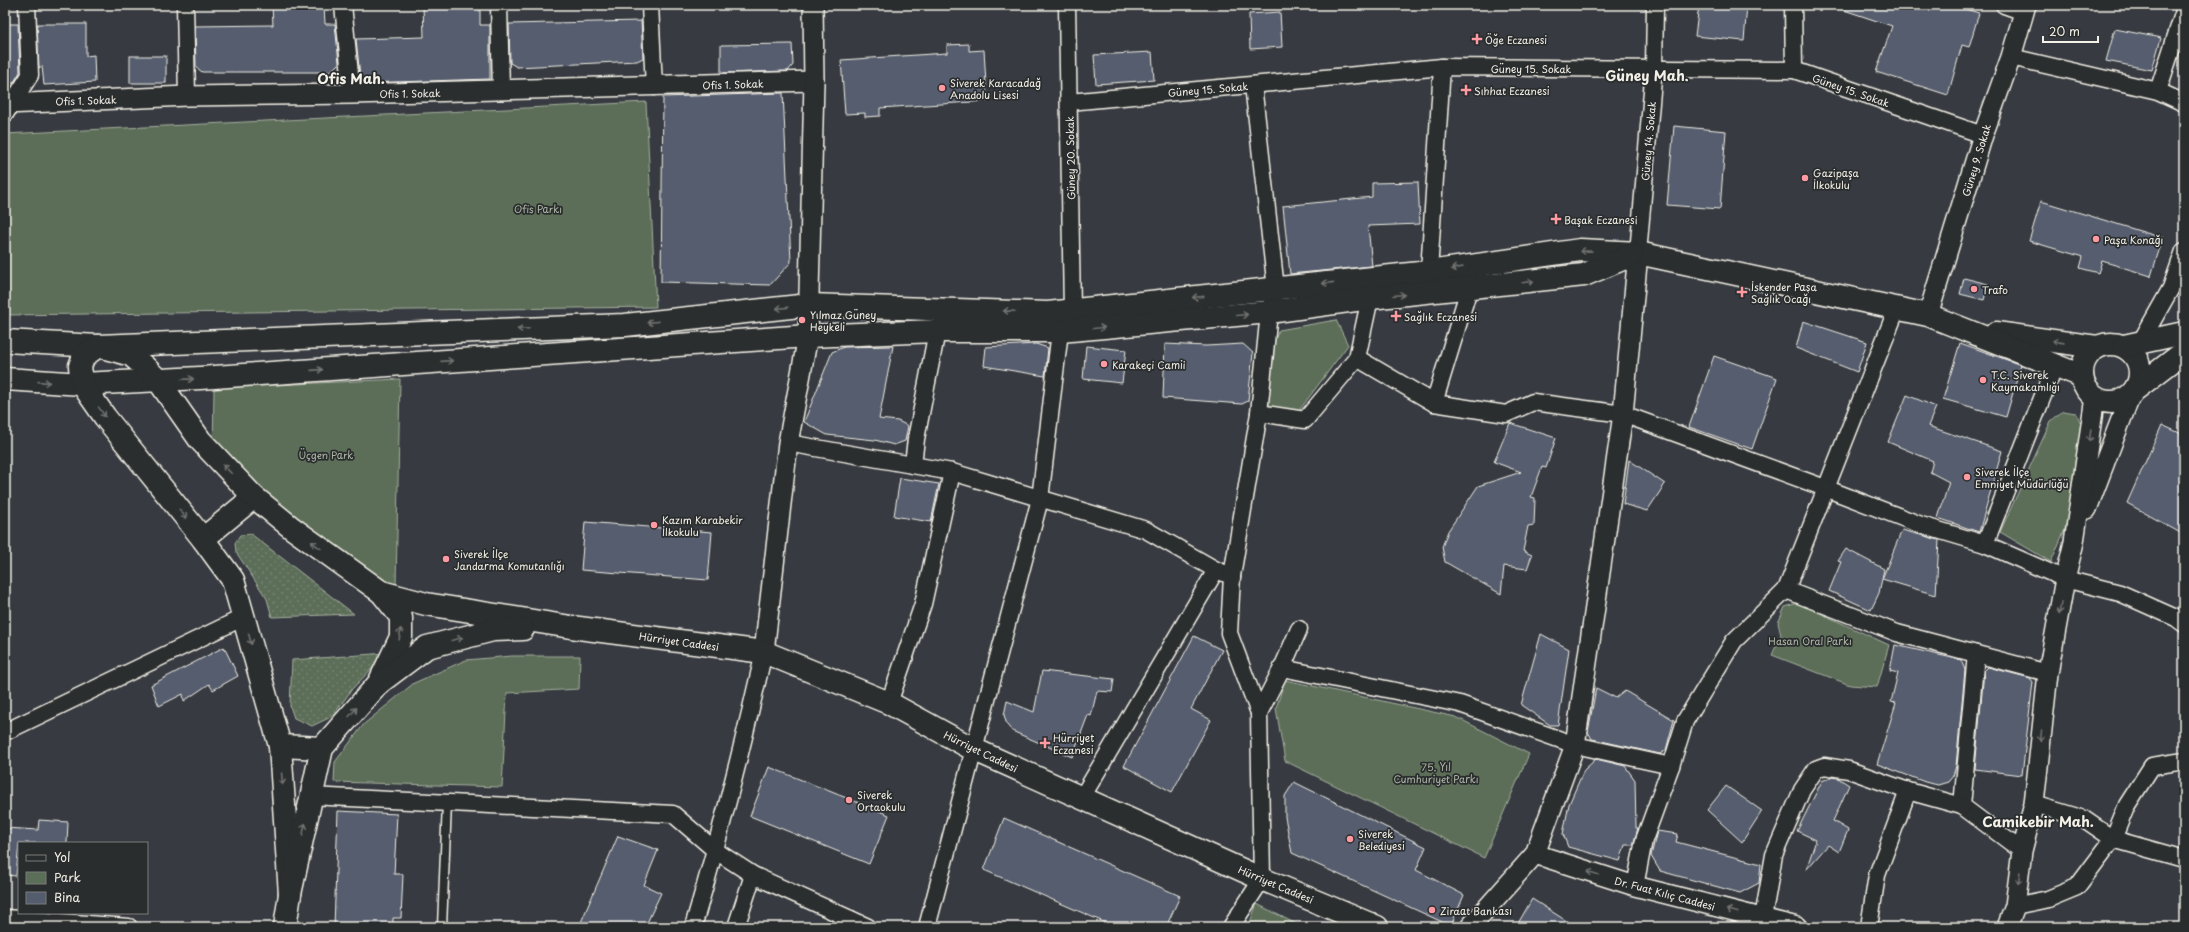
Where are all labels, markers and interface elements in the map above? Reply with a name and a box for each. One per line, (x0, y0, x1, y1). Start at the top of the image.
scale bar (2043, 18, 2098, 44)
text: 20 m (2049, 22, 2080, 40)
place label: Öğe Eczanesi (1485, 32, 1547, 47)
marker: Öğe Eczanesi (1472, 34, 1482, 44)
street label: Güney 15. Sokak (1491, 61, 1572, 76)
district label: Güney Mah. (1605, 65, 1689, 86)
district label: Ofis Mah. (317, 68, 385, 89)
street label: Güney 15. Sokak (1810, 70, 1892, 110)
street label: Ofis 1. Sokak (702, 75, 764, 93)
place label: Siverek Karacadağ Anadolu Lisesi (950, 75, 1041, 102)
street label: Güney 15. Sokak (1167, 78, 1249, 100)
marker: Siverek Karacadağ Anadolu Lisesi (937, 83, 947, 93)
place label: Sıhhat Eczanesi (1474, 83, 1550, 98)
street label: Ofis 1. Sokak (379, 85, 441, 101)
marker: Sıhhat Eczanesi (1461, 85, 1471, 95)
street label: Ofis 1. Sokak (55, 91, 117, 109)
street label: Güney 14. Sokak (1637, 100, 1659, 181)
street label: Güney 20. Sokak (1062, 116, 1079, 200)
street label: Güney 9. Sokak (1958, 122, 1994, 198)
place label: Gazipaşa İlkokulu (1813, 165, 1860, 192)
marker: Gazipaşa İlkokulu (1800, 173, 1810, 183)
park label: Ofis Parkı (514, 201, 562, 216)
place label: Başak Eczanesi (1564, 212, 1638, 227)
marker: Başak Eczanesi (1551, 214, 1561, 224)
place label: Paşa Konağı (2104, 232, 2163, 247)
marker: Paşa Konağı (2091, 234, 2101, 244)
one-way arrow (1580, 247, 1593, 255)
one-way arrow (1451, 264, 1464, 272)
one-way arrow (1521, 278, 1534, 285)
one-way arrow (1322, 279, 1335, 287)
place label: İskender Paşa Sağlık Ocağı (1751, 279, 1817, 306)
place label: Trafo (1982, 282, 2008, 297)
marker: Trafo (1969, 284, 1979, 294)
marker: İskender Paşa Sağlık Ocağı (1736, 286, 1748, 298)
one-way arrow (1392, 292, 1405, 299)
one-way arrow (1192, 293, 1205, 301)
one-way arrow (776, 304, 789, 311)
place label: Yılmaz Güney Heykeli (810, 307, 876, 334)
one-way arrow (1003, 308, 1016, 315)
place label: Sağlık Eczanesi (1404, 309, 1477, 324)
one-way arrow (1235, 311, 1248, 318)
marker: Sağlık Eczanesi (1391, 311, 1401, 321)
marker: Yılmaz Güney Heykeli (797, 315, 807, 325)
one-way arrow (646, 318, 659, 326)
one-way arrow (1092, 324, 1105, 331)
one-way arrow (517, 325, 530, 333)
one-way arrow (2052, 338, 2065, 346)
place label: Karakeçi Camii (1112, 357, 1186, 372)
one-way arrow (440, 358, 453, 365)
marker: Karakeçi Camii (1099, 359, 1109, 369)
one-way arrow (310, 367, 323, 374)
place label: T.C. Siverek Kaymakamlığı (1991, 367, 2060, 394)
one-way arrow (181, 375, 194, 382)
marker: T.C. Siverek Kaymakamlığı (1978, 375, 1988, 385)
one-way arrow (37, 378, 50, 385)
one-way arrow (98, 407, 106, 418)
one-way arrow (2086, 429, 2094, 442)
park label: Üçgen Park (299, 447, 353, 462)
one-way arrow (222, 464, 232, 474)
place label: Siverek İlçe Emniyet Müdürlüğü (1975, 464, 2069, 491)
marker: Siverek İlçe Emniyet Müdürlüğü (1962, 472, 1972, 482)
one-way arrow (178, 509, 187, 519)
place label: Kazım Karabekir İlkokulu (662, 512, 743, 539)
marker: Kazım Karabekir İlkokulu (649, 520, 659, 530)
one-way arrow (311, 541, 322, 549)
place label: Siverek İlçe Jandarma Komutanlığı (454, 546, 565, 573)
marker: Siverek İlçe Jandarma Komutanlığı (441, 554, 451, 564)
one-way arrow (2056, 601, 2064, 614)
one-way arrow (396, 628, 404, 641)
street label: Hürriyet Caddesi (638, 628, 720, 654)
one-way arrow (247, 632, 255, 645)
park label: Hasan Oral Parkı (1768, 633, 1852, 648)
one-way arrow (450, 635, 463, 643)
one-way arrow (349, 707, 358, 718)
street label: Hürriyet Caddesi (942, 727, 1021, 775)
one-way arrow (2038, 729, 2045, 742)
place label: Hürriyet Eczanesi (1053, 730, 1094, 757)
marker: Hürriyet Eczanesi (1040, 738, 1050, 748)
park label: 75. Yıl Cumhuriyet Parkı (1393, 759, 1479, 786)
one-way arrow (279, 772, 286, 785)
place label: Siverek Ortaokulu (857, 787, 906, 814)
marker: Siverek Ortaokulu (844, 795, 854, 805)
district label: Camikebir Mah. (1982, 811, 2094, 832)
one-way arrow (300, 823, 308, 836)
place label: Siverek Belediyesi (1358, 826, 1405, 853)
marker: Siverek Belediyesi (1345, 834, 1355, 844)
legend (18, 842, 148, 914)
text: Yol (54, 848, 70, 866)
street label: Hürriyet Caddesi (1236, 861, 1316, 907)
text: Park (54, 868, 81, 886)
one-way arrow (1587, 869, 1600, 876)
one-way arrow (2015, 871, 2023, 884)
street label: Dr. Fuat Kılıç Caddesi (1613, 872, 1717, 914)
text: Bina (54, 888, 80, 906)
place label: Ziraat Bankası (1440, 903, 1512, 918)
marker: Ziraat Bankası (1427, 905, 1437, 915)
one-way arrow (1725, 907, 1738, 915)

